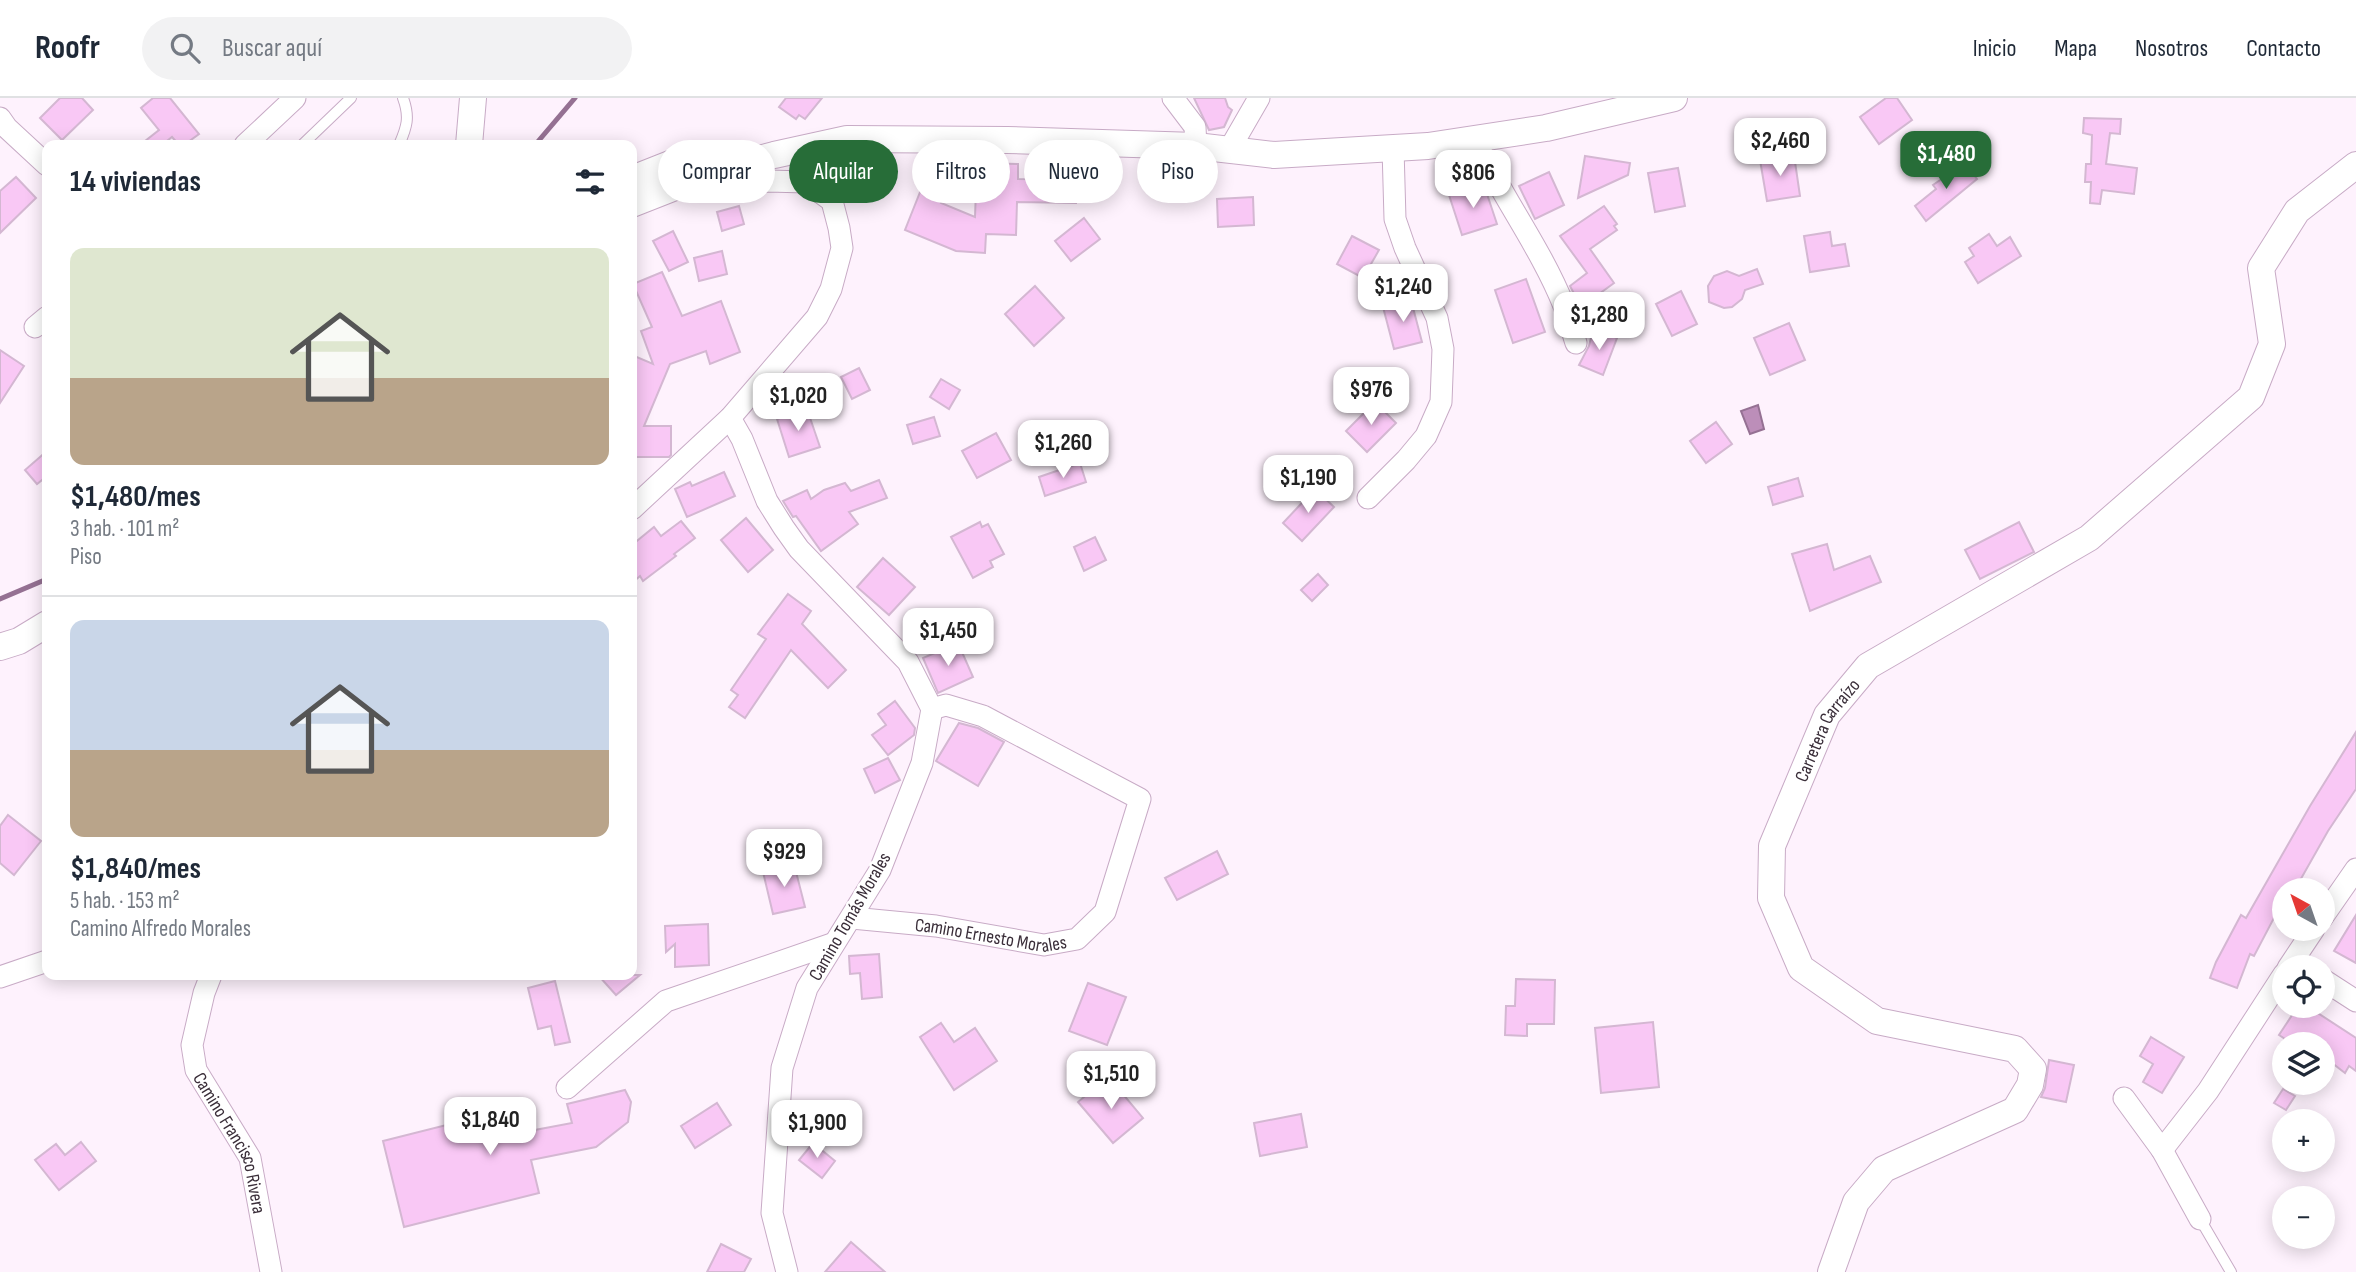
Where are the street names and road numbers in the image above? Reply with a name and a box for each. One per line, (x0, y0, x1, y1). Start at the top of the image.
street label: Carretera Carraízo (1790, 675, 1865, 786)
street label: Camino Tomás Morales (804, 848, 896, 985)
street label: Camino Ernesto Morales (914, 914, 1069, 958)
street label: Camino Francisco Rivera (187, 1069, 270, 1216)

